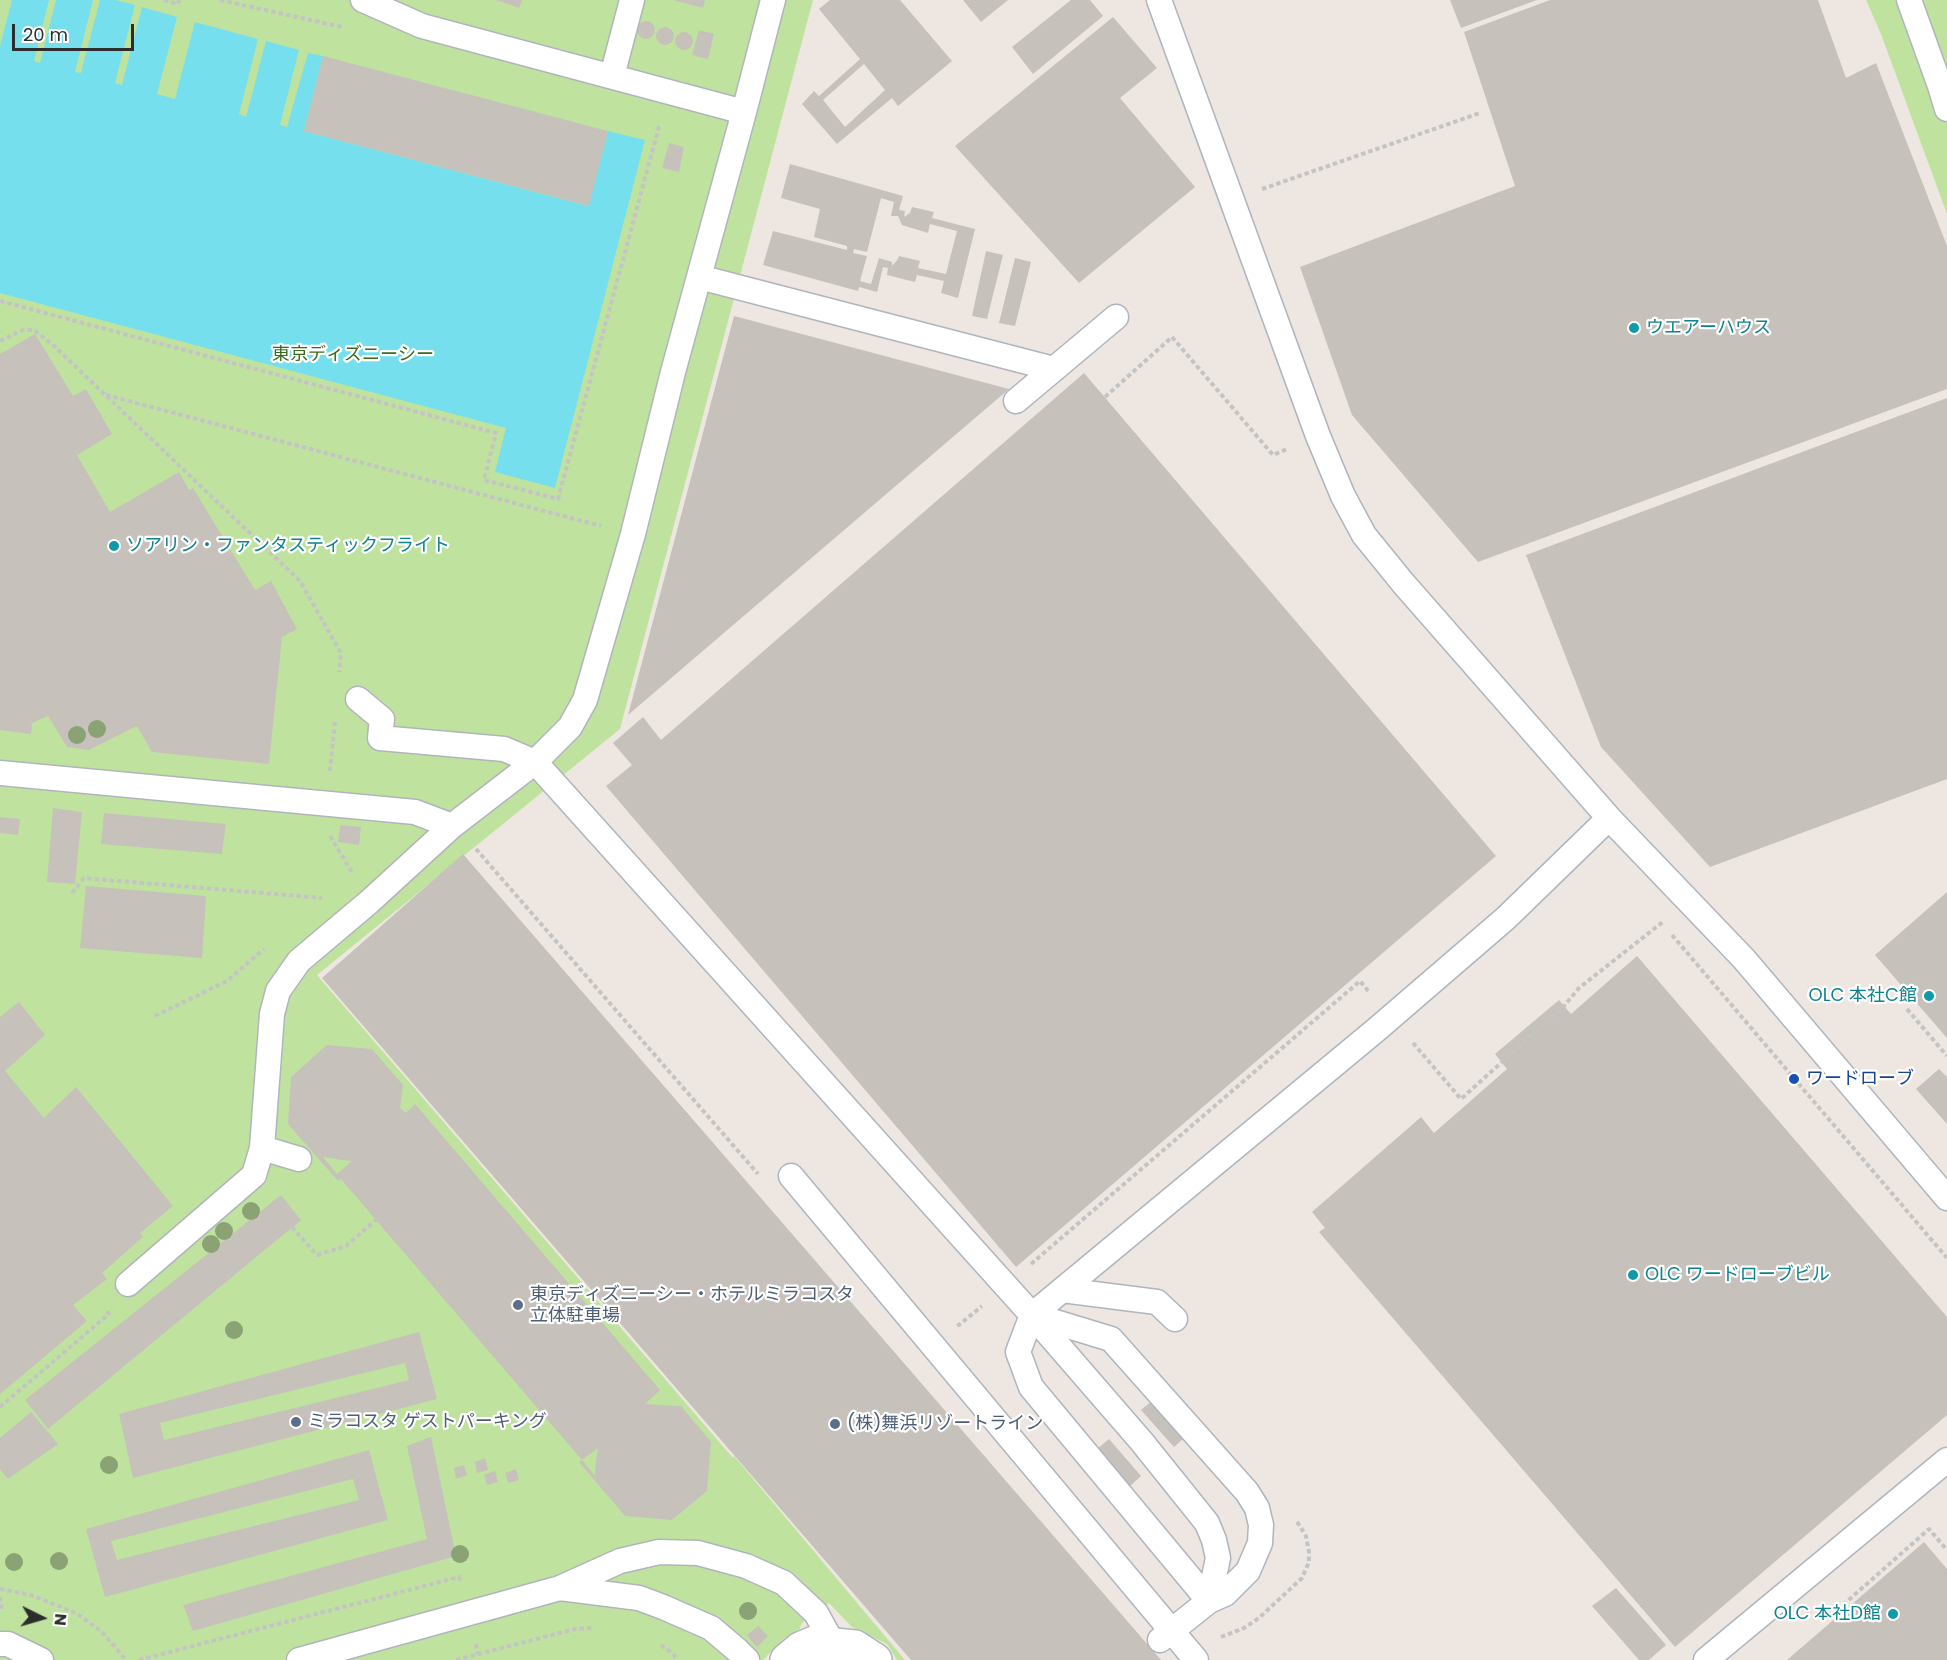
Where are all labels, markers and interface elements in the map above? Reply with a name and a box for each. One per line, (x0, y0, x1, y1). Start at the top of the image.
scale bar (15, 12, 136, 50)
text: 20 m (23, 22, 68, 47)
place label: ウエアーハウス (1646, 317, 1771, 339)
marker: ウエアーハウス (1627, 321, 1641, 335)
park label: 東京ディズニーシー (272, 344, 434, 366)
place label: ソアリン・ファンタスティックフライト (126, 535, 450, 557)
marker: ソアリン・ファンタスティックフライト (107, 539, 121, 553)
place label: OLC 本社C館 (1808, 985, 1917, 1007)
marker: OLC 本社C館 (1922, 989, 1936, 1003)
place label: ワードローブ (1806, 1068, 1914, 1090)
marker: ワードローブ (1787, 1072, 1801, 1086)
place label: OLC ワードローブビル (1645, 1264, 1830, 1286)
marker: OLC ワードローブビル (1626, 1268, 1640, 1282)
place label: 東京ディズニーシー・ホテルミラコスタ 立体駐車場 (530, 1284, 854, 1326)
marker: 東京ディズニーシー・ホテルミラコスタ 立体駐車場 (511, 1298, 525, 1312)
place label: ミラコスタ ゲストパーキング (308, 1411, 547, 1433)
place label: (株)舞浜リゾートライン (847, 1413, 1043, 1435)
marker: ミラコスタ ゲストパーキング (289, 1415, 303, 1429)
marker: (株)舞浜リゾートライン (828, 1417, 842, 1431)
north arrow (12, 1588, 72, 1648)
place label: OLC 本社D館 (1774, 1603, 1881, 1625)
marker: OLC 本社D館 (1886, 1607, 1900, 1621)
text: N (48, 1613, 72, 1627)

